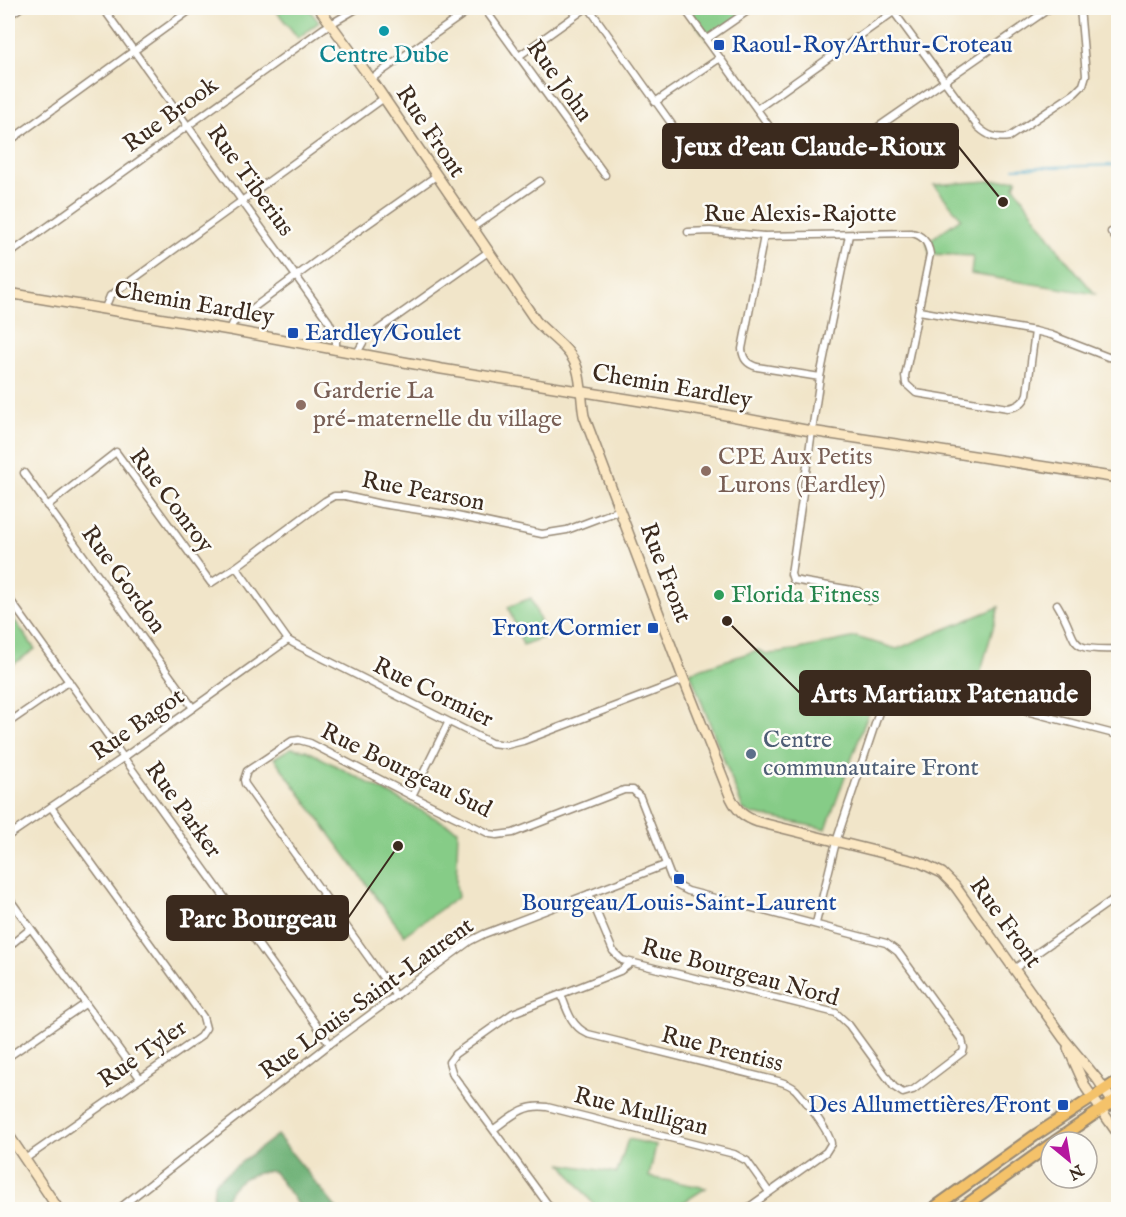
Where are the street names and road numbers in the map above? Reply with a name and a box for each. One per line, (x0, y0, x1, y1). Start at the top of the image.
street label: Rue John (519, 34, 599, 128)
street label: Rue Brook (117, 70, 225, 160)
street label: Rue Front (388, 80, 472, 184)
street label: Rue Tiberius (199, 119, 301, 243)
street label: Rue Alexis-Rajotte (704, 199, 896, 230)
street label: Chemin Eardley (112, 275, 277, 333)
street label: Chemin Eardley (590, 358, 755, 416)
street label: Rue Conroy (122, 443, 221, 560)
street label: Rue Pearson (359, 465, 487, 519)
street label: Rue Front (632, 519, 698, 627)
street label: Rue Gordon (73, 520, 173, 640)
street label: Rue Cormier (368, 650, 499, 736)
street label: Rue Bagot (85, 682, 191, 768)
street label: Rue Bourgeau Sud (315, 716, 497, 826)
street label: Rue Parker (137, 756, 229, 865)
street label: Rue Front (962, 872, 1048, 974)
street label: Rue Louis-Saint-Laurent (254, 911, 480, 1087)
street label: Rue Bourgeau Nord (638, 932, 842, 1014)
street label: Rue Tyler (93, 1012, 193, 1096)
street label: Rue Prentiss (658, 1020, 786, 1080)
street label: Rue Mulligan (571, 1080, 712, 1144)

